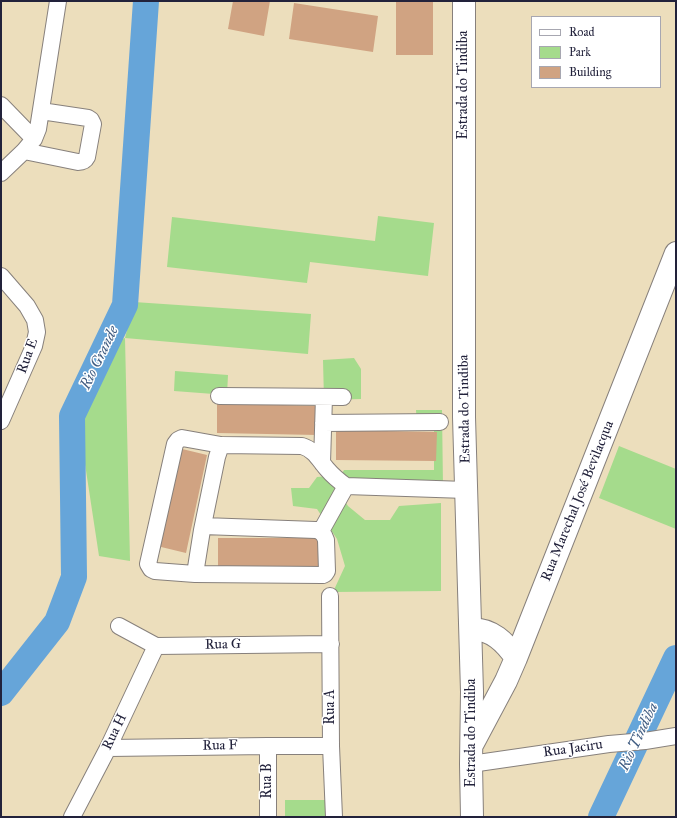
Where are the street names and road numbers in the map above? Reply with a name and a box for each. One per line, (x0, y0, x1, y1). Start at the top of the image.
street label: Estrada do Tindiba (456, 31, 472, 139)
street label: Rua E (14, 336, 42, 376)
street label: Estrada do Tindiba (456, 354, 474, 464)
street label: Rua Marechal José Bevilacqua (538, 418, 618, 584)
street label: Rua G (205, 636, 241, 654)
street label: Estrada do Tindiba (464, 679, 480, 787)
street label: Rua A (323, 689, 339, 725)
street label: Rua H (99, 711, 131, 753)
street label: Rua F (202, 737, 238, 755)
street label: Rua Jaciru (542, 737, 604, 761)
street label: Rua B (260, 763, 276, 799)

